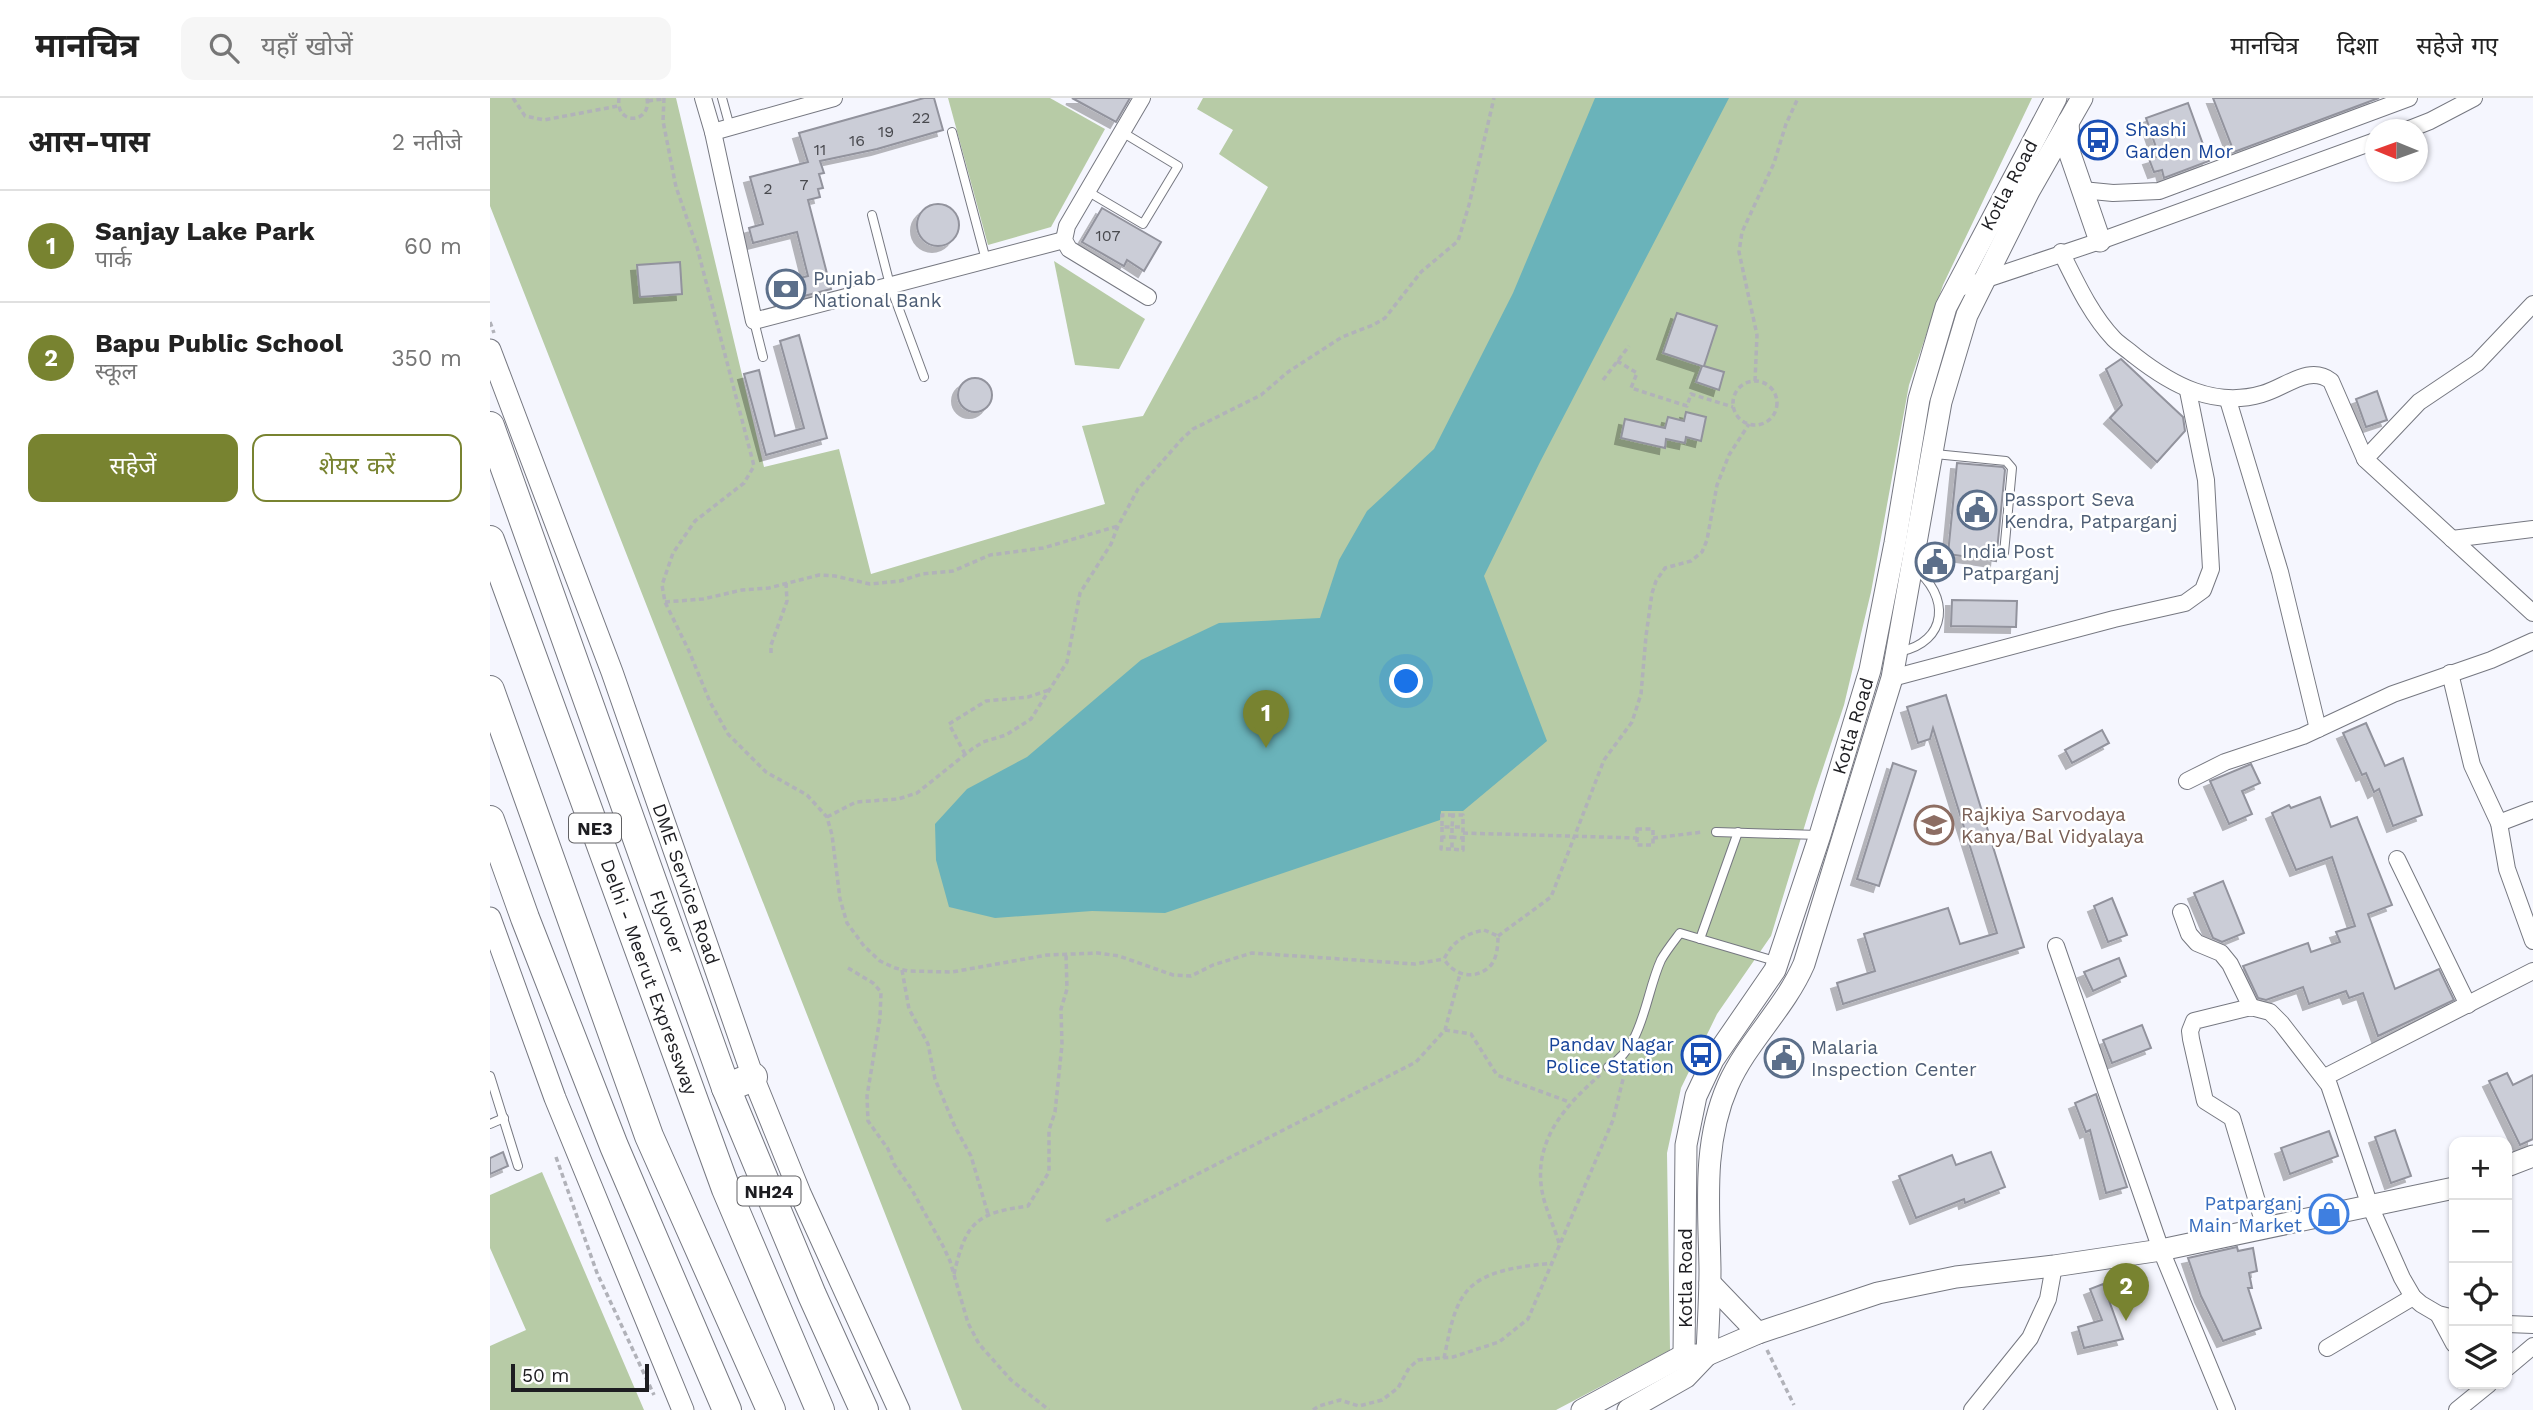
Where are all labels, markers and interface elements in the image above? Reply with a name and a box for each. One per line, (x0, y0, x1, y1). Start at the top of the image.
search box (181, 17, 671, 80)
text: मानचित्र (35, 26, 139, 65)
icon: search (205, 29, 243, 67)
text: यहाँ खोजें (261, 31, 353, 61)
text: मानचित्र (2230, 32, 2299, 60)
text: दिशा (2337, 32, 2378, 60)
text: सहेजे गए (2416, 32, 2498, 60)
house number: 22 (912, 108, 930, 127)
place label: Shashi Garden Mor (2125, 118, 2234, 163)
bus stop icon: Shashi Garden Mor (2077, 119, 2119, 161)
north arrow (2365, 119, 2428, 182)
house number: 19 (878, 122, 894, 141)
text: आस-पास (28, 124, 150, 159)
text: 2 नतीजे (392, 129, 462, 156)
house number: 16 (849, 131, 865, 150)
street label: Kotla Road (1975, 136, 2043, 234)
house number: 11 (814, 140, 826, 159)
house number: 7 (800, 175, 809, 194)
house number: 2 (763, 179, 773, 198)
text: Sanjay Lake Park (95, 216, 315, 246)
house number: 107 (1096, 226, 1120, 245)
text: 1 (46, 233, 56, 260)
text: 60 m (404, 233, 462, 260)
text: पार्क (95, 246, 132, 273)
place label: Punjab National Bank (813, 267, 942, 312)
bank icon: Punjab National Bank (765, 268, 807, 310)
text: Bapu Public School (95, 328, 343, 358)
text: 2 (44, 345, 58, 372)
text: 350 m (391, 345, 462, 372)
text: स्कूल (95, 358, 137, 385)
button: सहेजें (28, 434, 238, 502)
button: शेयर करें (252, 434, 462, 502)
place label: Passport Seva Kendra, Patparganj (2004, 488, 2178, 533)
public building icon: Passport Seva Kendra, Patparganj (1956, 489, 1998, 531)
place label: India Post Patparganj (1962, 540, 2060, 585)
public building icon: India Post Patparganj (1914, 541, 1956, 583)
your location (1389, 664, 1423, 698)
street label: Kotla Road (1827, 675, 1879, 777)
pin: 1 (1243, 690, 1289, 748)
street label: DME Service Road (648, 800, 724, 968)
place label: Rajkiya Sarvodaya Kanya/Bal Vidyalaya (1961, 803, 2144, 848)
school or university icon: Rajkiya Sarvodaya Kanya/Bal Vidyalaya (1913, 804, 1955, 846)
road number: NE3 (569, 814, 621, 842)
street label: Delhi - Meerut Expressway (596, 856, 703, 1098)
street label: Flyover (645, 887, 689, 958)
place label: Pandav Nagar Police Station (1546, 1033, 1674, 1078)
bus stop icon: Pandav Nagar Police Station (1680, 1034, 1722, 1076)
place label: Malaria Inspection Center (1811, 1036, 1977, 1081)
public building icon: Malaria Inspection Center (1763, 1037, 1805, 1079)
map controls (2449, 1137, 2512, 1389)
button: + (2449, 1137, 2512, 1200)
road number: NH24 (737, 1176, 800, 1206)
place label: Patparganj Main Market (2188, 1192, 2302, 1237)
shop icon: Patparganj Main Market (2308, 1193, 2350, 1235)
button: − (2449, 1200, 2512, 1263)
street label: Kotla Road (1674, 1228, 1697, 1328)
pin: 2 (2103, 1263, 2149, 1321)
button: locate (2449, 1263, 2512, 1326)
button: layers (2449, 1326, 2512, 1389)
scale bar (511, 1361, 649, 1393)
text: 50 m (522, 1364, 569, 1387)

